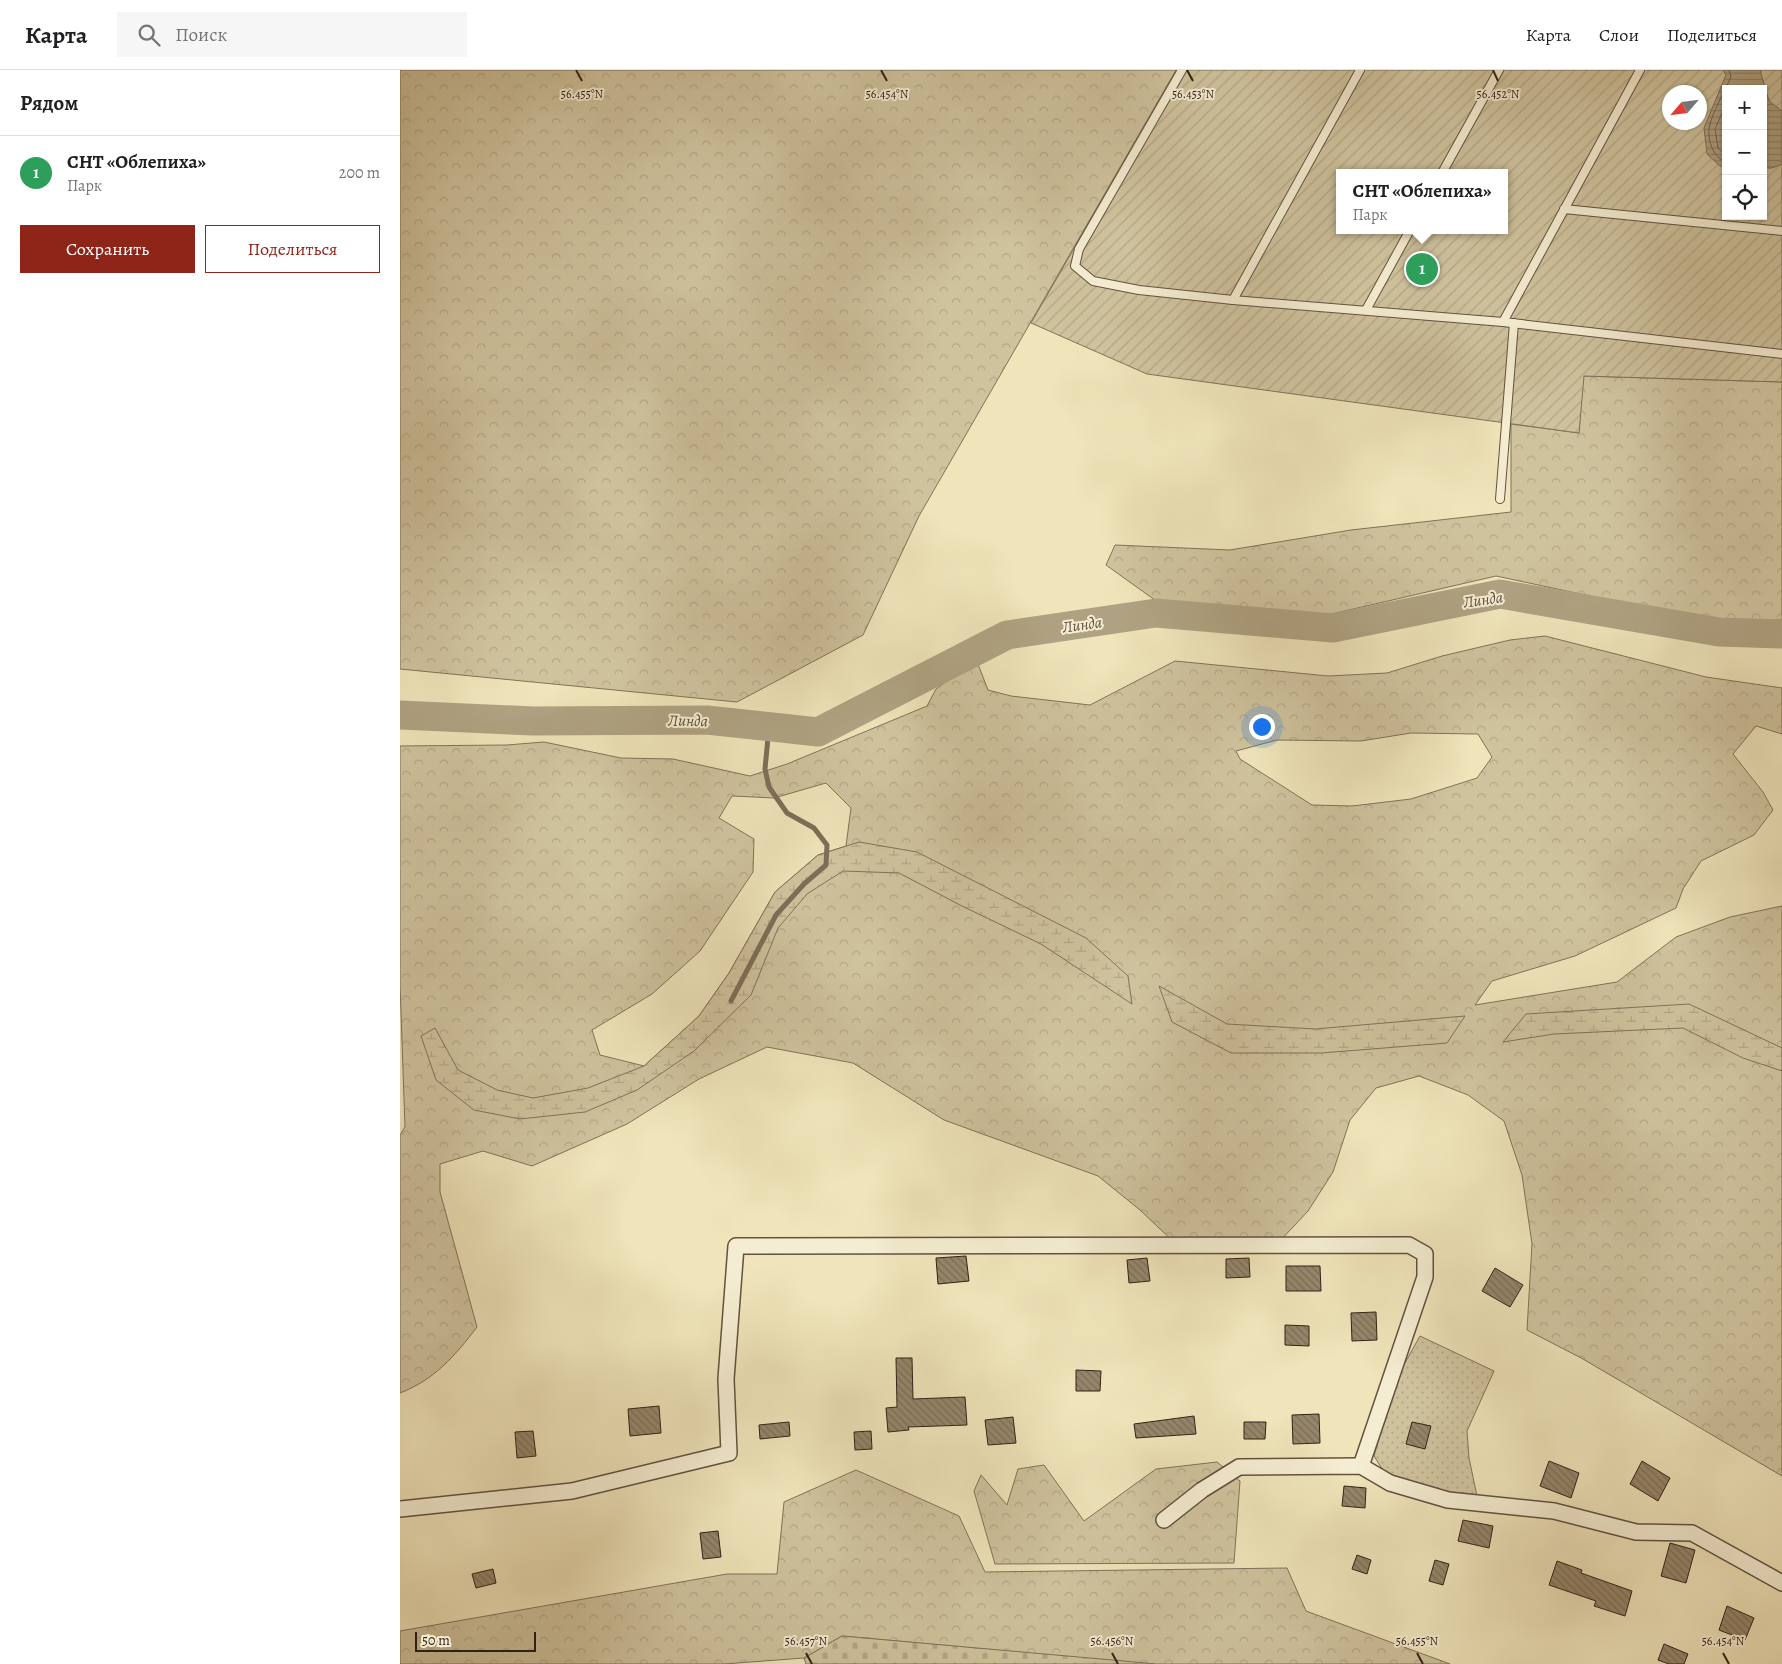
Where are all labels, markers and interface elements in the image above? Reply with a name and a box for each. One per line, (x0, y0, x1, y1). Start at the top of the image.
search box (117, 12, 467, 57)
text: Карта (25, 19, 87, 51)
icon: search (135, 21, 163, 49)
text: Поиск (175, 22, 227, 48)
text: Карта (1526, 23, 1571, 47)
text: Слои (1599, 23, 1639, 47)
text: Поделиться (1667, 23, 1757, 47)
north arrow (1662, 85, 1707, 130)
map controls (1722, 85, 1767, 220)
button: + (1722, 85, 1767, 130)
text: 56.455°N (561, 86, 604, 102)
text: 56.454°N (866, 86, 909, 102)
text: 56.453°N (1172, 86, 1214, 102)
text: 56.452°N (1477, 86, 1520, 102)
text: Рядом (20, 89, 78, 117)
button: − (1722, 130, 1767, 175)
text: СНТ «Облепиха» (67, 149, 206, 175)
text: 1 (33, 162, 39, 184)
text: 200 m (339, 162, 380, 184)
popup (1336, 169, 1508, 234)
text: Парк (67, 175, 102, 197)
button: locate (1722, 175, 1767, 220)
text: СНТ «Облепиха» (1352, 178, 1492, 204)
text: Парк (1352, 204, 1388, 226)
button: Сохранить (20, 225, 195, 273)
button: Поделиться (205, 225, 380, 273)
pin: 1 (1406, 250, 1438, 288)
water label: Линда (1461, 586, 1505, 614)
water label: Линда (1060, 611, 1104, 639)
water label: Линда (667, 710, 708, 732)
your location (1249, 714, 1275, 740)
scale bar (415, 1629, 536, 1652)
text: 50 m (422, 1631, 450, 1650)
text: 56.457°N (785, 1633, 827, 1649)
text: 56.456°N (1091, 1633, 1134, 1649)
text: 56.455°N (1396, 1633, 1439, 1649)
text: 56.454°N (1702, 1633, 1745, 1649)

